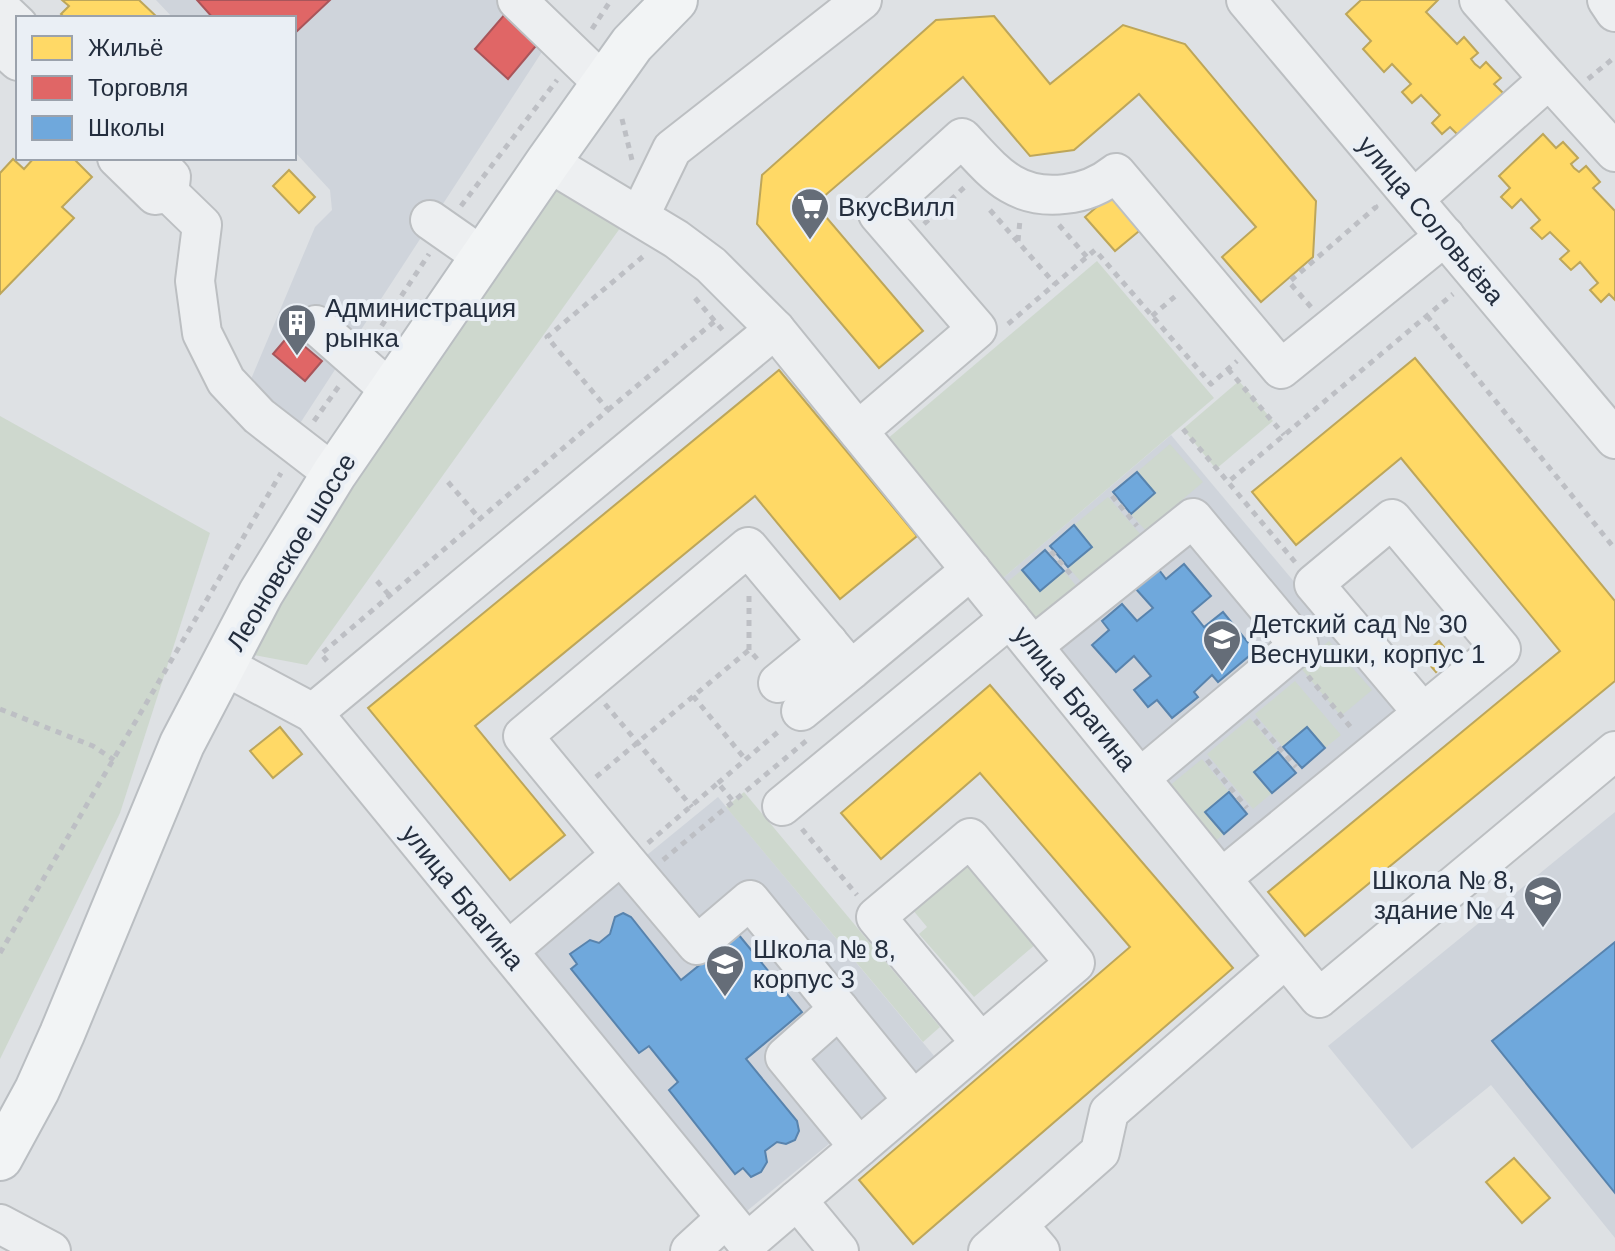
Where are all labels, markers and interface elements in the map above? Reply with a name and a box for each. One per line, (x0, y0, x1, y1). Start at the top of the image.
legend (16, 16, 296, 160)
text: Жильё (88, 34, 163, 61)
text: Торговля (88, 74, 188, 101)
text: Школы (88, 114, 165, 141)
street label: улица Соловьёва (1352, 130, 1511, 311)
supermarket icon: ВкусВилл (789, 186, 831, 241)
place label: ВкусВилл (838, 192, 955, 222)
place label: Администрация рынка (325, 293, 516, 353)
building icon: Администрация рынка (276, 302, 318, 357)
street label: Леоновское шоссе (220, 448, 362, 656)
place label: Детский сад № 30 Веснушки, корпус 1 (1250, 609, 1485, 669)
school or university icon: Детский сад № 30 Веснушки, корпус 1 (1201, 618, 1243, 673)
street label: улица Брагина (1007, 620, 1143, 777)
street label: улица Брагина (395, 819, 531, 976)
place label: Школа № 8, здание № 4 (1372, 865, 1515, 925)
school or university icon: Школа № 8, здание № 4 (1522, 874, 1564, 929)
place label: Школа № 8, корпус 3 (753, 934, 896, 994)
school or university icon: Школа № 8, корпус 3 (704, 943, 746, 998)

